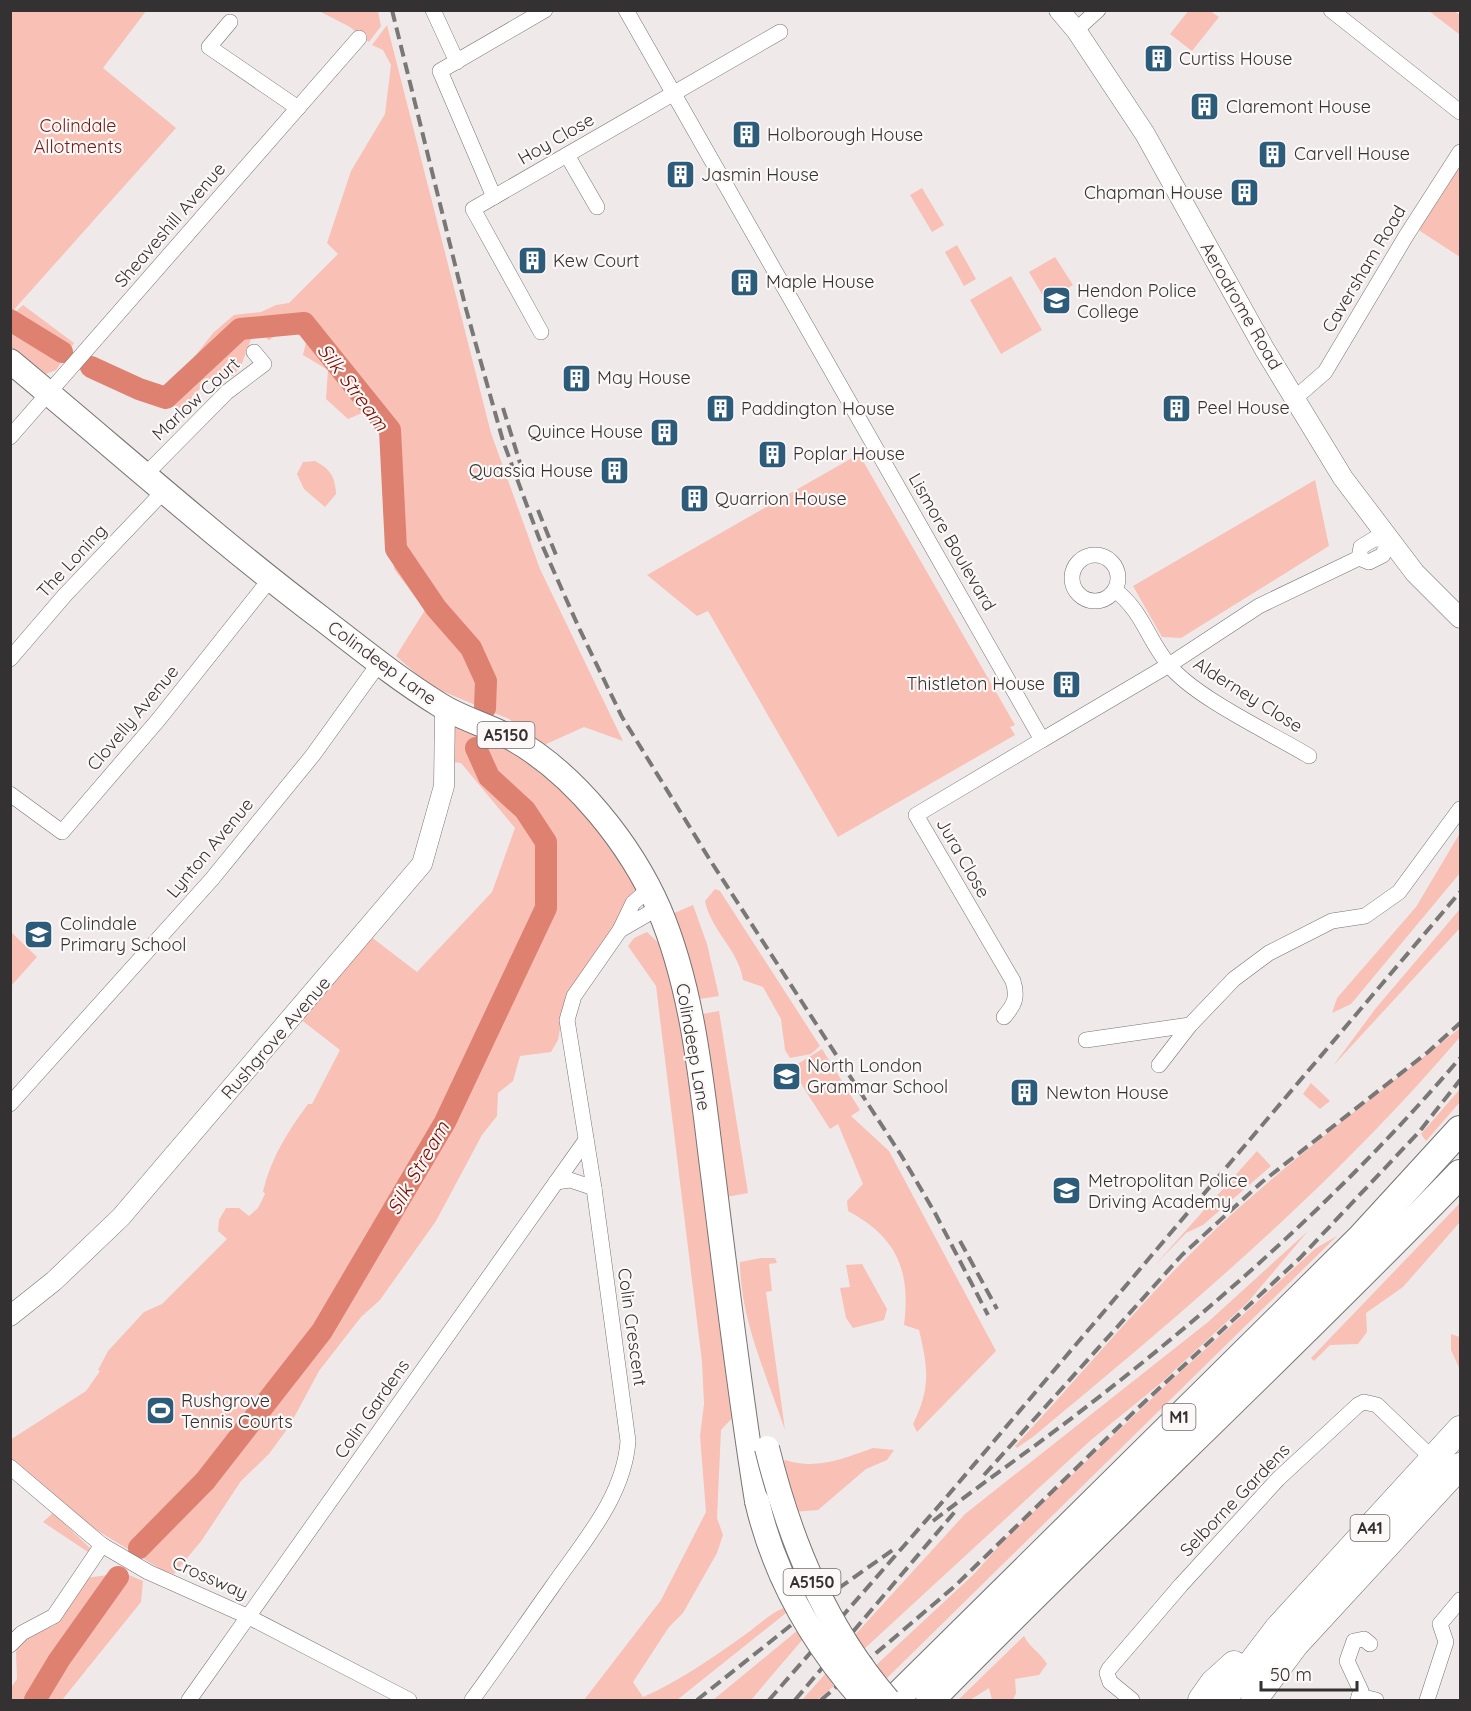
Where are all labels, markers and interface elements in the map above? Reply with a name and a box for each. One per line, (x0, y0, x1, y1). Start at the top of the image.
building icon: Curtiss House (1142, 43, 1174, 75)
place label: Curtiss House (1179, 47, 1292, 70)
building icon: Claremont House (1189, 91, 1221, 123)
place label: Claremont House (1226, 95, 1371, 118)
street label: Hoy Close (514, 108, 598, 170)
park label: Colindale Allotments (34, 114, 122, 158)
building icon: Holborough House (730, 119, 762, 151)
place label: Holborough House (767, 123, 923, 146)
building icon: Carvell House (1257, 138, 1289, 170)
place label: Carvell House (1294, 142, 1410, 165)
street label: Sheaveshill Avenue (109, 157, 230, 292)
building icon: Jasmin House (664, 159, 696, 191)
place label: Jasmin House (701, 163, 819, 186)
building icon: Chapman House (1228, 177, 1260, 209)
place label: Chapman House (1084, 181, 1223, 204)
street label: Caversham Road (1316, 201, 1411, 337)
street label: Aerodrome Road (1196, 238, 1287, 374)
building icon: Kew Court (516, 245, 548, 277)
place label: Kew Court (553, 249, 639, 272)
building icon: Maple House (729, 266, 761, 298)
place label: Maple House (766, 270, 874, 293)
place label: Hendon Police College (1077, 279, 1197, 323)
school or university icon: Hendon Police College (1040, 285, 1072, 317)
water label: Silk Stream (312, 338, 395, 436)
street label: Marlow Court (147, 352, 244, 445)
building icon: May House (560, 362, 592, 394)
place label: May House (597, 366, 691, 389)
building icon: Peel House (1160, 392, 1192, 424)
building icon: Paddington House (704, 393, 736, 425)
place label: Peel House (1197, 396, 1290, 419)
place label: Paddington House (741, 397, 895, 420)
building icon: Quince House (648, 416, 680, 448)
place label: Quince House (527, 420, 643, 443)
building icon: Poplar House (756, 438, 788, 470)
place label: Poplar House (793, 442, 905, 465)
building icon: Quassia House (598, 455, 630, 487)
place label: Quassia House (469, 459, 593, 482)
street label: Lismore Boulevard (904, 469, 1001, 615)
building icon: Quarrion House (678, 483, 710, 515)
place label: Quarrion House (715, 487, 847, 510)
street label: The Loning (32, 519, 112, 602)
street label: Colindeep Lane (323, 615, 441, 710)
street label: Alderney Close (1189, 652, 1307, 737)
street label: Clovelly Avenue (82, 660, 183, 775)
building icon: Thistleton House (1050, 668, 1082, 700)
place label: Thistleton House (906, 672, 1045, 695)
road number: A5150 (478, 722, 534, 748)
street label: Lynton Avenue (161, 793, 258, 902)
street label: Jura Close (931, 814, 995, 902)
place label: Colindale Primary School (60, 912, 186, 956)
school or university icon: Colindale Primary School (23, 918, 55, 950)
street label: Rushgrove Avenue (216, 971, 335, 1104)
street label: Colindeep Lane (671, 981, 716, 1113)
place label: North London Grammar School (807, 1054, 948, 1098)
school or university icon: North London Grammar School (770, 1060, 802, 1092)
building icon: Newton House (1009, 1077, 1041, 1109)
place label: Newton House (1046, 1081, 1169, 1104)
water label: Silk Stream (381, 1116, 455, 1219)
place label: Metropolitan Police Driving Academy (1088, 1169, 1248, 1213)
school or university icon: Metropolitan Police Driving Academy (1051, 1175, 1083, 1207)
street label: Colin Crescent (613, 1266, 652, 1387)
street label: Colin Gardens (329, 1355, 414, 1463)
place label: Rushgrove Tennis Courts (181, 1389, 293, 1433)
sports icon: Rushgrove Tennis Courts (144, 1395, 176, 1427)
road number: M1 (1162, 1404, 1196, 1430)
street label: Selborne Gardens (1175, 1438, 1295, 1561)
road number: A41 (1350, 1515, 1390, 1541)
street label: Crossway (169, 1551, 252, 1604)
road number: A5150 (784, 1569, 840, 1595)
scale bar (1261, 1654, 1357, 1692)
text: 50 m (1270, 1663, 1312, 1686)

